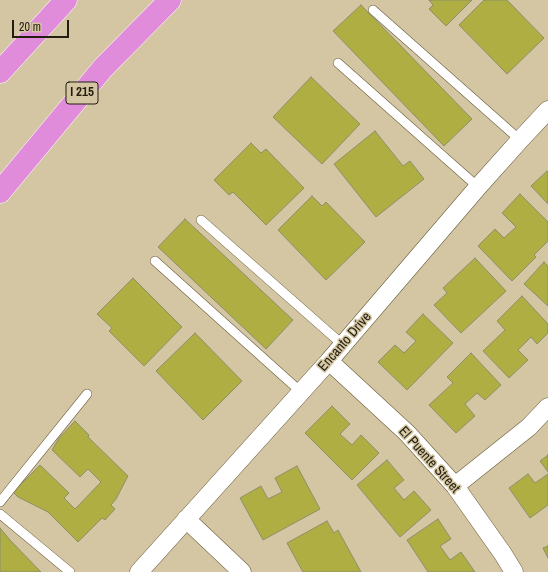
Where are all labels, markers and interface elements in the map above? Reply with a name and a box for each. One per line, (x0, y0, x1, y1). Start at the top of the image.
scale bar (14, 12, 71, 38)
text: 20 m (19, 19, 41, 35)
road number: I 215 (66, 82, 98, 104)
street label: Encanto Drive (315, 309, 375, 375)
street label: El Puente Street (395, 423, 463, 497)

